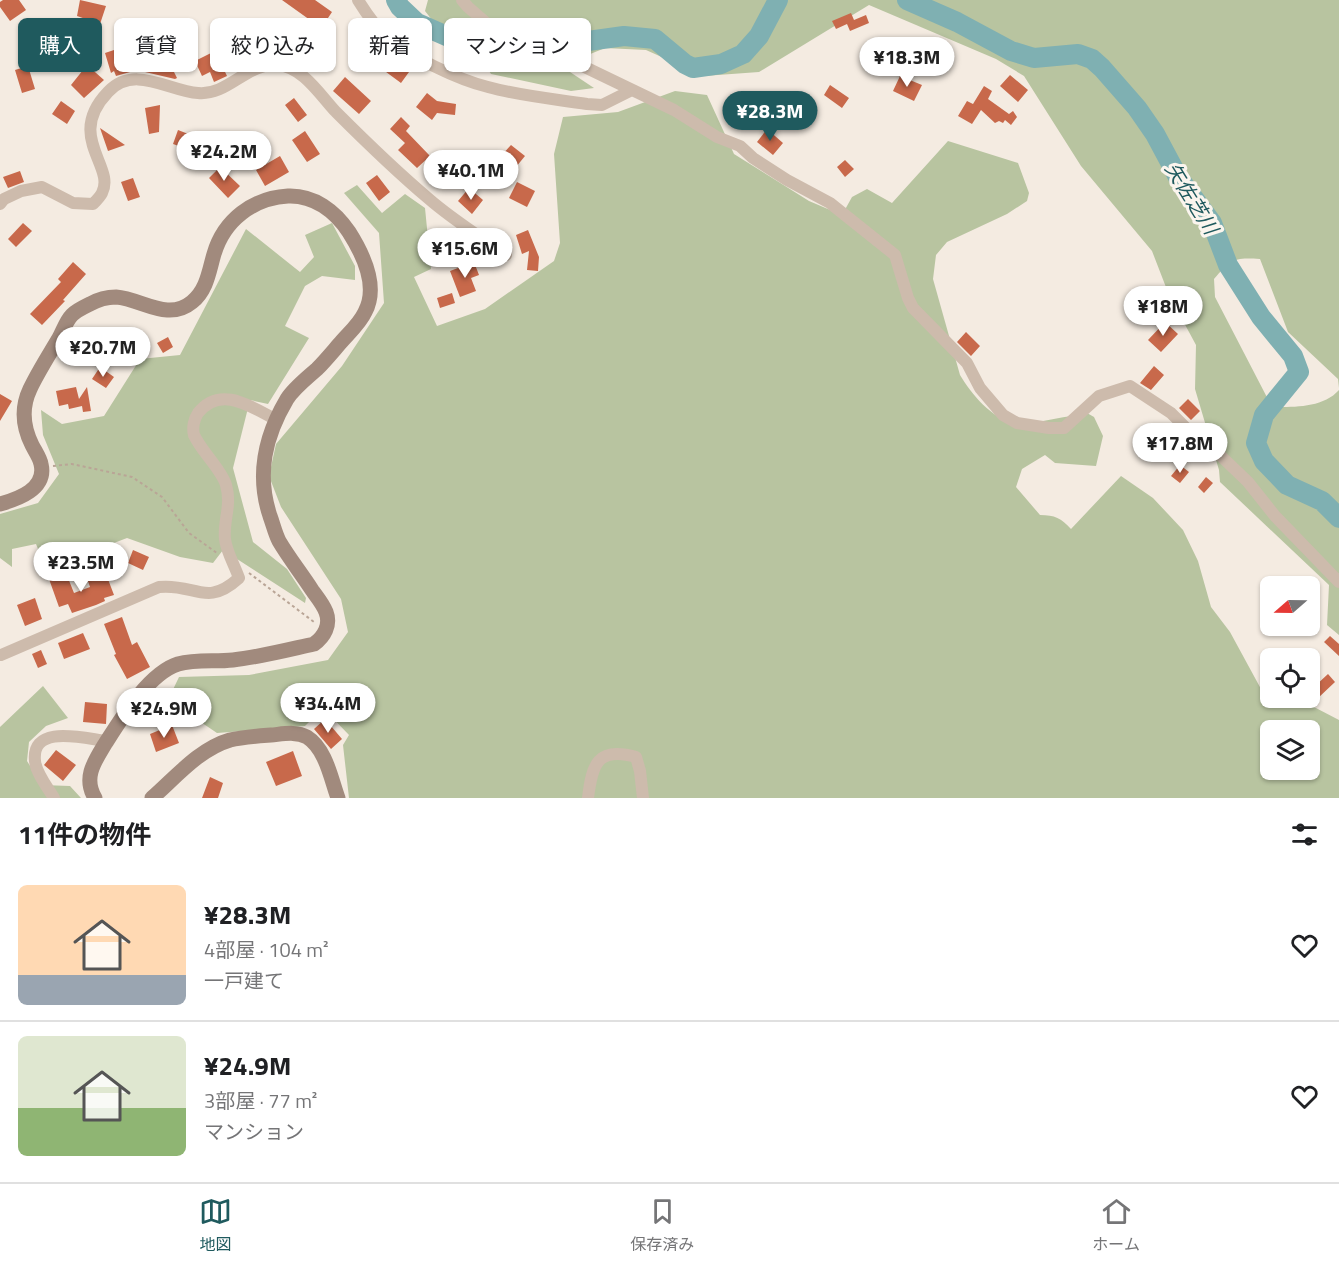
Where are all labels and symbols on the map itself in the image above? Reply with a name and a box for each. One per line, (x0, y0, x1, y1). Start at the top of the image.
pin: ¥18.3M (858, 37, 956, 88)
pin: ¥28.3M (721, 91, 819, 142)
pin: ¥24.2M (175, 131, 273, 182)
pin: ¥40.1M (422, 150, 520, 201)
water label: 矢佐芝川 (1158, 156, 1227, 242)
pin: ¥15.6M (416, 228, 514, 279)
pin: ¥18M (1127, 286, 1199, 337)
pin: ¥20.7M (54, 327, 152, 378)
pin: ¥17.8M (1131, 423, 1229, 474)
pin: ¥23.5M (32, 542, 130, 593)
north arrow (1260, 576, 1320, 636)
pin: ¥34.4M (279, 683, 377, 734)
pin: ¥24.9M (115, 688, 213, 739)

